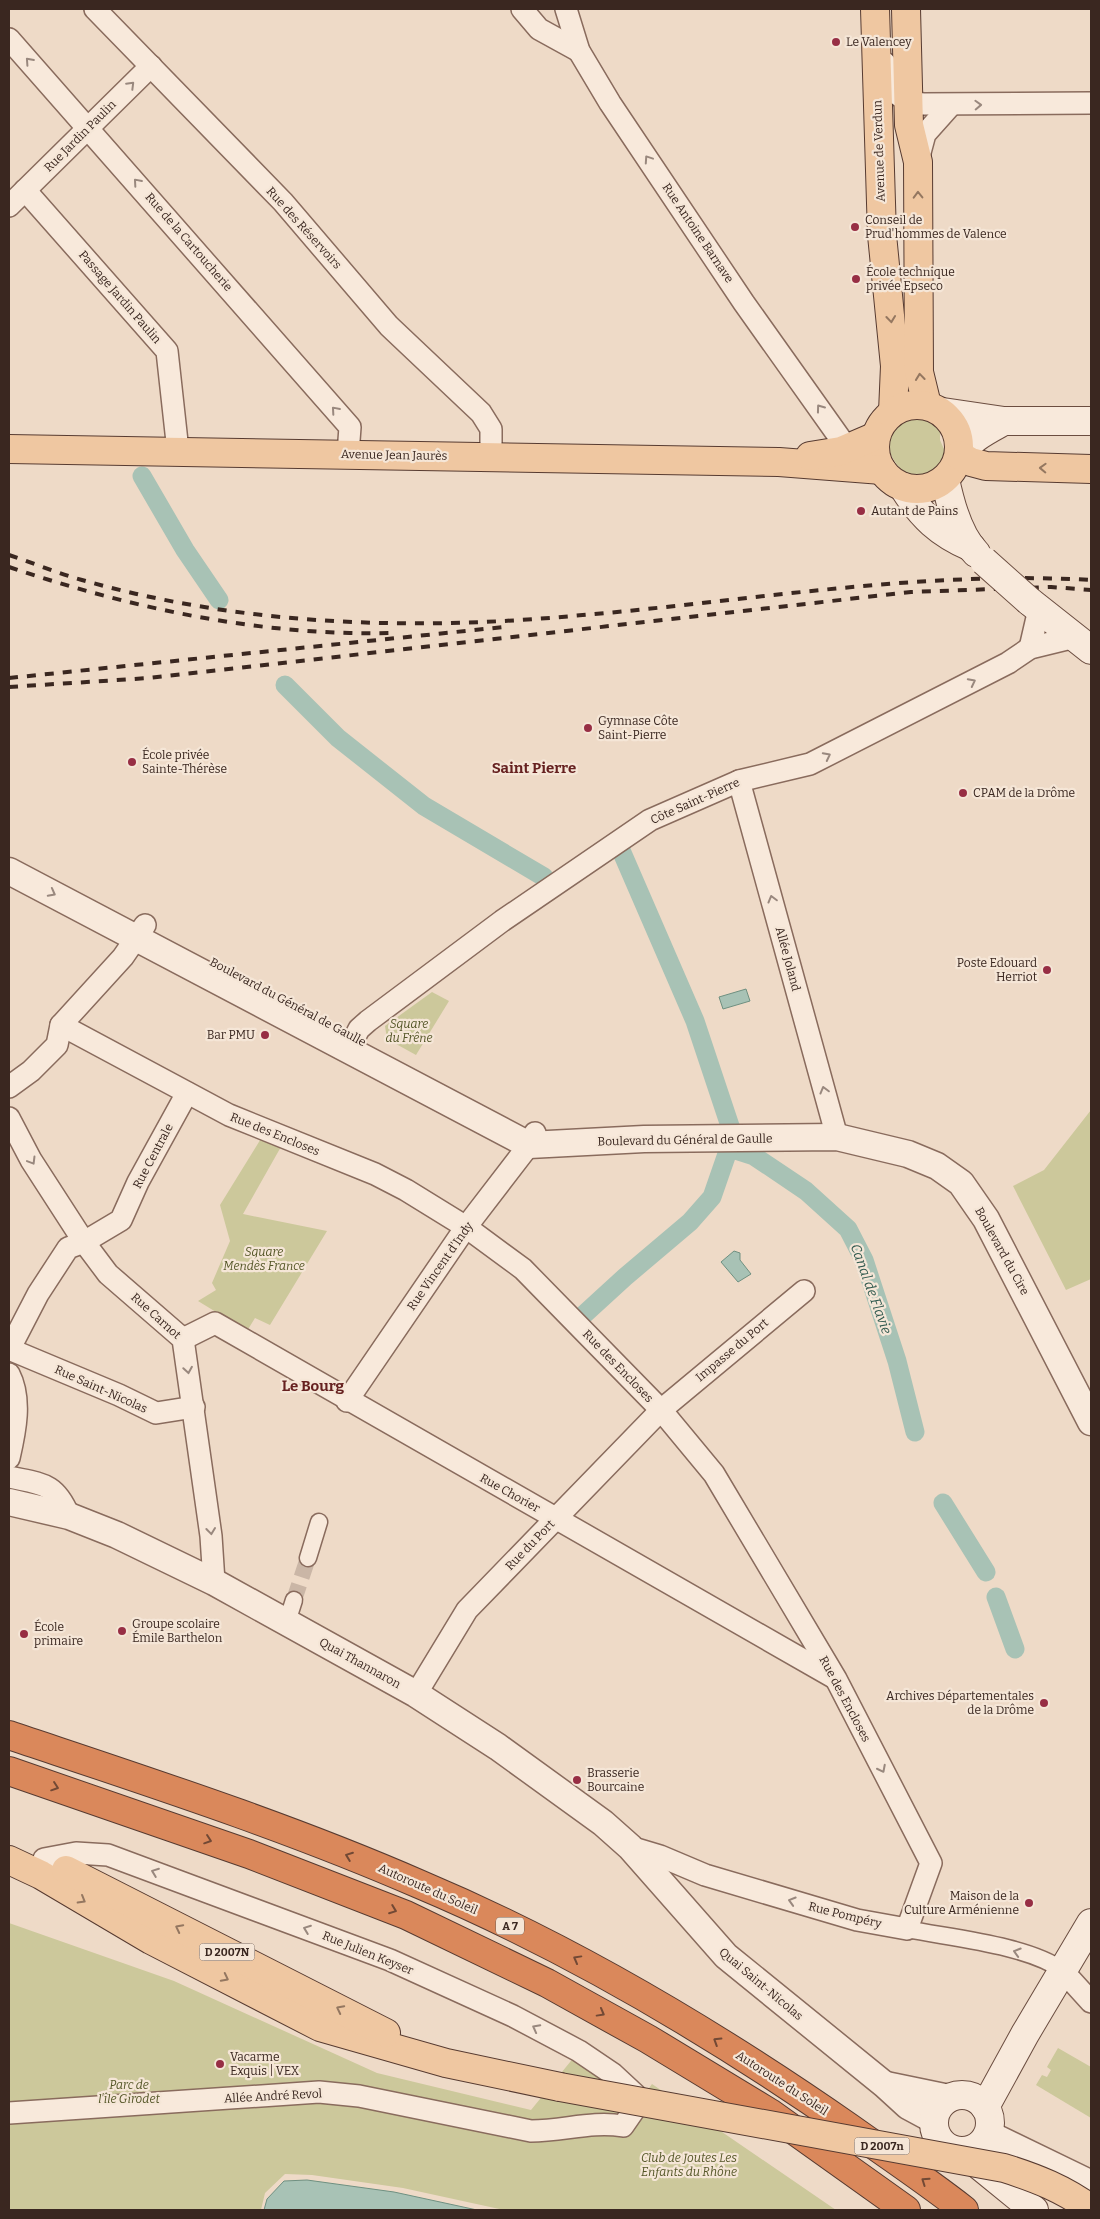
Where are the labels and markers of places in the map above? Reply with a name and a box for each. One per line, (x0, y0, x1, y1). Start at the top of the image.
place label: Le Valencey (846, 35, 912, 49)
marker: Le Valencey (830, 36, 842, 48)
place label: Conseil de Prud'hommes de Valence (865, 213, 1007, 241)
marker: Conseil de Prud'hommes de Valence (849, 221, 861, 233)
place label: École technique privée Epseco (866, 264, 955, 293)
marker: École technique privée Epseco (850, 273, 862, 285)
place label: Autant de Pains (871, 504, 958, 518)
marker: Autant de Pains (855, 505, 867, 517)
place label: Gymnase Côte Saint-Pierre (598, 714, 678, 742)
marker: Gymnase Côte Saint-Pierre (582, 722, 594, 734)
place label: École privée Sainte-Thérèse (142, 747, 227, 776)
marker: École privée Sainte-Thérèse (126, 756, 138, 768)
place label: CPAM de la Drôme (973, 786, 1075, 800)
marker: CPAM de la Drôme (957, 787, 969, 799)
place label: Poste Edouard Herriot (957, 956, 1038, 984)
marker: Poste Edouard Herriot (1041, 964, 1053, 976)
place label: Bar PMU (207, 1028, 255, 1042)
marker: Bar PMU (259, 1029, 271, 1041)
place label: Groupe scolaire Émile Barthelon (132, 1617, 223, 1645)
place label: École primaire (34, 1619, 83, 1648)
marker: Groupe scolaire Émile Barthelon (116, 1625, 128, 1637)
marker: École primaire (18, 1628, 30, 1640)
place label: Archives Départementales de la Drôme (886, 1689, 1034, 1717)
marker: Archives Départementales de la Drôme (1038, 1697, 1050, 1709)
place label: Brasserie Bourcaine (587, 1766, 644, 1794)
marker: Brasserie Bourcaine (571, 1774, 583, 1786)
place label: Maison de la Culture Arménienne (904, 1889, 1019, 1917)
marker: Maison de la Culture Arménienne (1023, 1897, 1035, 1909)
place label: Vacarme Exquis | VEX (230, 2050, 300, 2078)
marker: Vacarme Exquis | VEX (214, 2058, 226, 2070)

